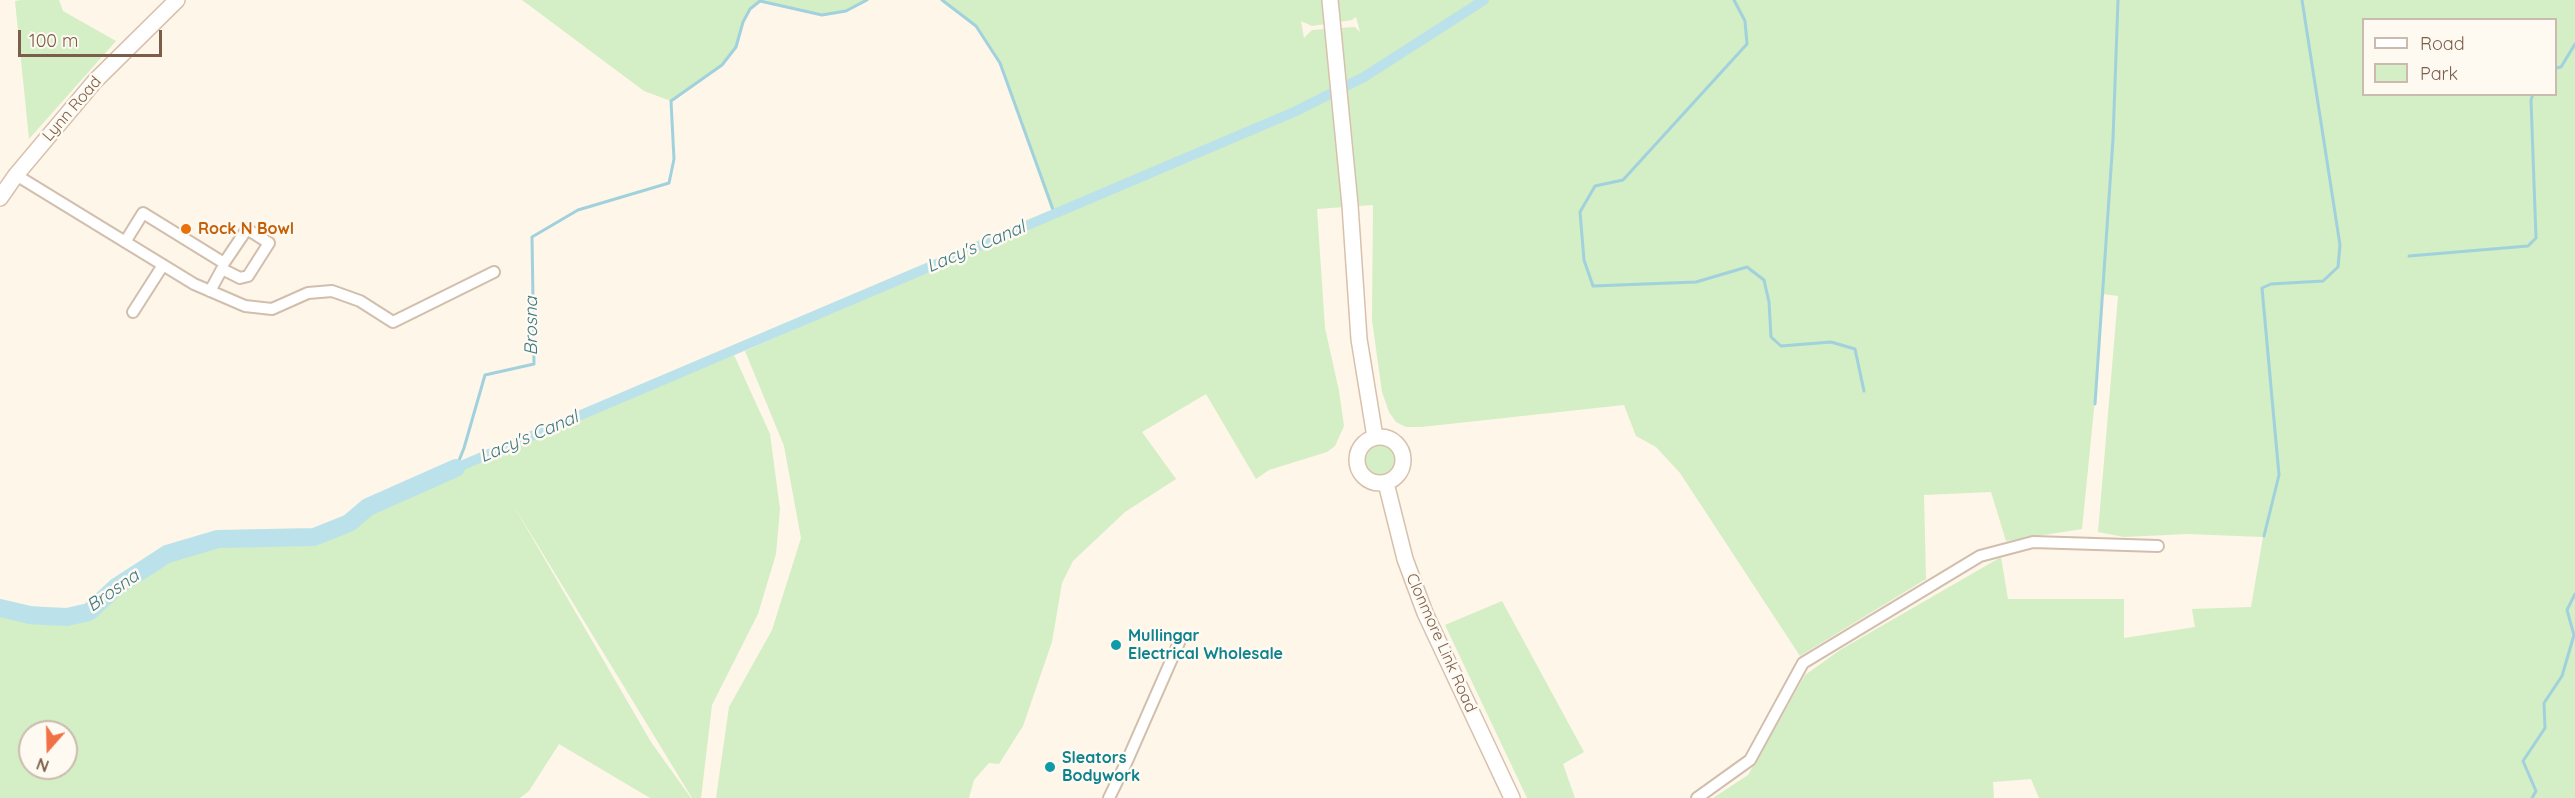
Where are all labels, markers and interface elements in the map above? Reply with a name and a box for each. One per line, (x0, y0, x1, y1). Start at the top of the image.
scale bar (21, 18, 165, 56)
legend (2362, 18, 2557, 96)
text: 100 m (29, 29, 78, 52)
text: Road (2420, 32, 2465, 55)
text: Park (2420, 62, 2458, 85)
street label: Lynn Road (39, 73, 105, 145)
water label: Lacy's Canal (923, 217, 1029, 277)
place label: Rock N Bowl (198, 219, 294, 239)
marker: Rock N Bowl (179, 222, 193, 236)
water label: Brosna (521, 297, 543, 355)
water label: Lacy's Canal (476, 407, 582, 467)
water label: Brosna (83, 565, 143, 617)
street label: Clonmore Link Road (1402, 571, 1480, 715)
place label: Mullingar Electrical Wholesale (1128, 626, 1283, 664)
marker: Mullingar Electrical Wholesale (1109, 638, 1123, 652)
north arrow (18, 720, 78, 780)
place label: Sleators Bodywork (1062, 748, 1140, 786)
text: N (34, 754, 51, 776)
marker: Sleators Bodywork (1043, 760, 1057, 774)

